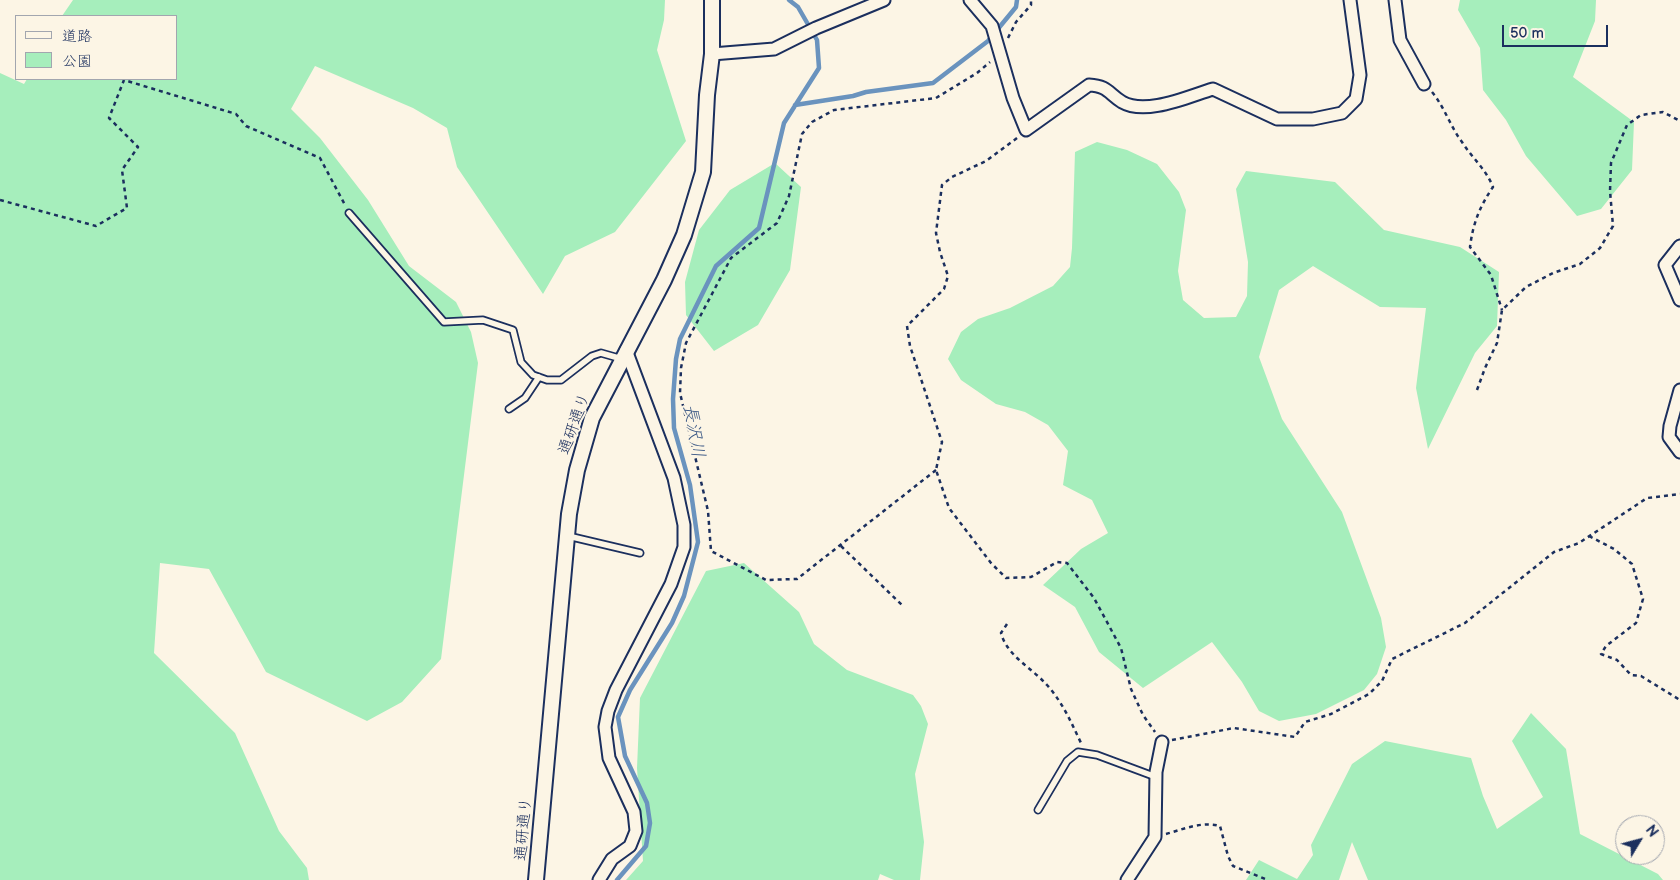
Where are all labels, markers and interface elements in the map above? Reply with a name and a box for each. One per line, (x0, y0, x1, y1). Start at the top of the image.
legend (15, 15, 178, 80)
scale bar (1505, 15, 1611, 47)
text: 50 m (1510, 24, 1544, 43)
text: 道路 (62, 27, 92, 46)
text: 公園 (62, 52, 92, 71)
street label: 通研通り (555, 391, 595, 457)
water label: 長沢川 (678, 403, 708, 459)
street label: 通研通り (512, 796, 536, 862)
north arrow (1615, 815, 1665, 865)
text: N (1642, 822, 1662, 841)

